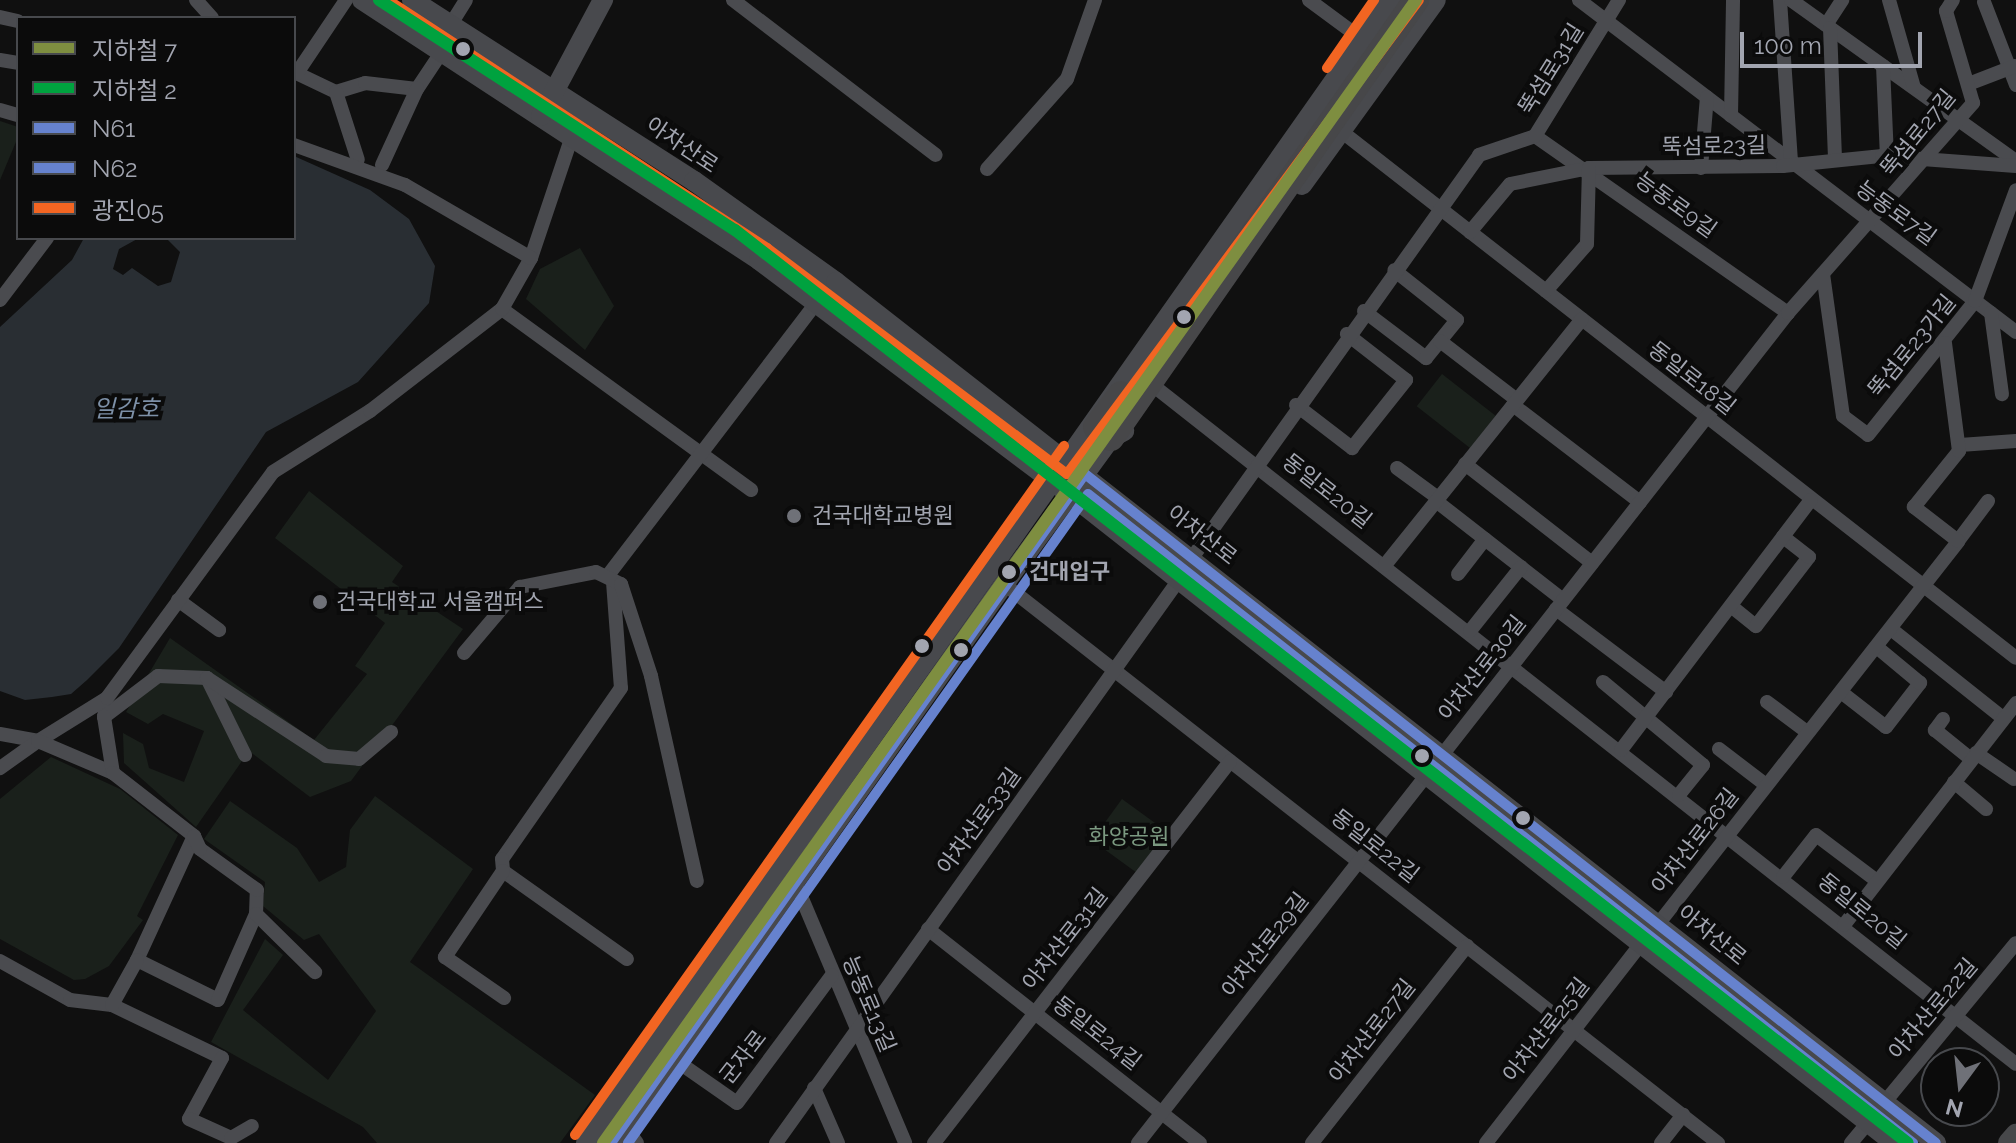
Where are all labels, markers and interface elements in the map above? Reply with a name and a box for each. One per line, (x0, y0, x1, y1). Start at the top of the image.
legend (16, 16, 296, 240)
scale bar (1744, 16, 1926, 66)
street label: 뚝섬로31길 (1513, 19, 1589, 119)
text: 100 m (1754, 31, 1822, 60)
text: 지하철 7 (92, 36, 177, 65)
unlabelled marker (455, 41, 471, 57)
text: 지하철 2 (92, 76, 177, 105)
street label: 뚝섬로27길 (1875, 84, 1961, 182)
street label: 아차산로 (641, 111, 723, 179)
text: N61 (92, 114, 135, 143)
street label: 뚝섬로23길 (1662, 132, 1766, 160)
text: N62 (92, 154, 138, 183)
street label: 능동로9길 (1630, 167, 1722, 243)
street label: 능동로7길 (1851, 175, 1941, 251)
text: 광진05 (92, 196, 164, 225)
street label: 뚝섬로23가길 (1863, 289, 1961, 403)
unlabelled marker (1176, 309, 1192, 325)
street label: 동일로18길 (1643, 336, 1741, 420)
water label: 일감호 (93, 395, 159, 423)
street label: 동일로20길 (1277, 448, 1377, 534)
street label: 아차산로 (1162, 500, 1242, 570)
place label: 건국대학교병원 (812, 503, 954, 529)
marker: 건국대학교병원 (783, 505, 805, 527)
marker: 건대입구 (996, 559, 1022, 585)
place label: 건대입구 (1029, 559, 1110, 585)
place label: 건국대학교 서울캠퍼스 (336, 589, 544, 615)
marker: 건국대학교 서울캠퍼스 (311, 593, 329, 611)
street label: 아차산로30길 (1433, 610, 1531, 726)
unlabelled marker (914, 638, 930, 654)
unlabelled marker (953, 642, 969, 658)
unlabelled marker (1414, 748, 1430, 764)
street label: 아차산로33길 (932, 763, 1026, 879)
street label: 아차산로26길 (1646, 783, 1744, 899)
street label: 동일로22길 (1326, 804, 1424, 888)
unlabelled marker (1515, 810, 1531, 826)
park label: 화양공원 (1089, 824, 1169, 850)
street label: 동일로20길 (1813, 867, 1911, 955)
street label: 아차산로31길 (1017, 883, 1113, 995)
street label: 아차산로29길 (1216, 887, 1314, 1003)
street label: 아차산로 (1672, 899, 1752, 971)
street label: 능동로13길 (837, 952, 901, 1056)
street label: 아차산로22길 (1883, 953, 1983, 1065)
street label: 아차산로25길 (1497, 973, 1595, 1087)
street label: 아차산로27길 (1323, 974, 1421, 1088)
street label: 동일로24길 (1048, 990, 1146, 1076)
street label: 군자로 (714, 1025, 772, 1089)
north arrow (1920, 1047, 2000, 1127)
text: N (1943, 1094, 1966, 1123)

